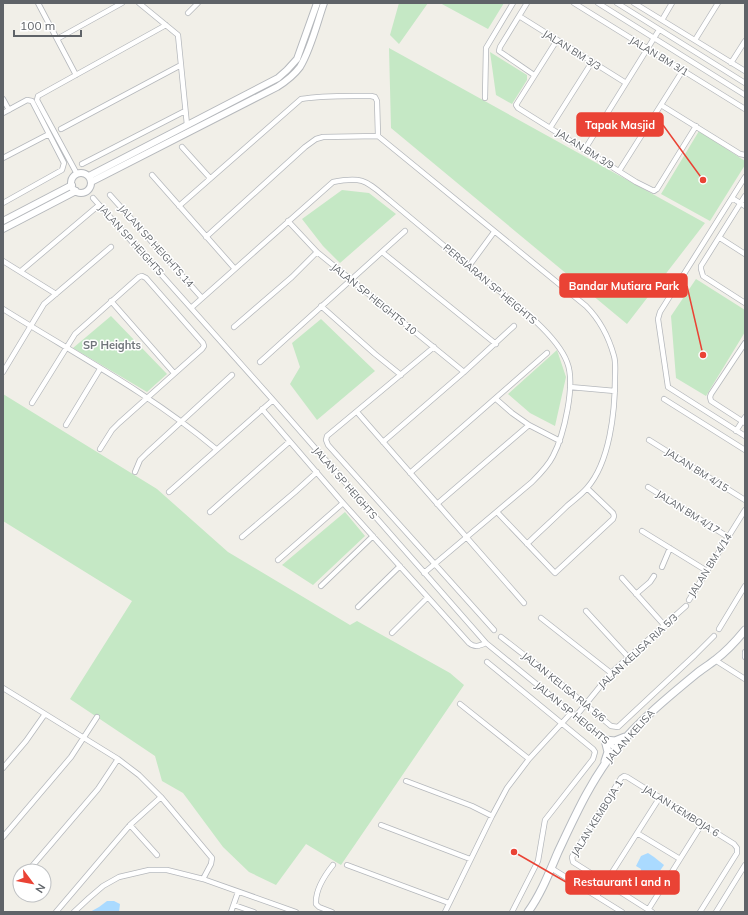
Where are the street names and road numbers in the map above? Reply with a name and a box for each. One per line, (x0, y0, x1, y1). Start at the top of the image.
street label: JALAN BM 3/3 (540, 27, 604, 73)
street label: JALAN BM 3/1 (627, 33, 691, 79)
street label: JALAN BM 3/9 (553, 126, 617, 172)
street label: JALAN SP HEIGHTS (95, 202, 167, 278)
street label: JALAN SP HEIGHTS 14 (116, 202, 196, 290)
street label: PERSIARAN SP HEIGHTS (441, 241, 539, 327)
street label: JALAN SP HEIGHTS 10 (329, 260, 419, 338)
street label: JALAN SP HEIGHTS (310, 444, 380, 522)
street label: JALAN BM 4/15 (663, 445, 731, 495)
street label: JALAN BM 4/17 (654, 487, 722, 537)
street label: JALAN BM 4/14 (685, 531, 735, 599)
street label: JALAN KELISA RIA 5/3 (596, 611, 680, 691)
street label: JALAN KELISA RIA 5/6 (519, 649, 609, 725)
street label: JALAN SP HEIGHTS (532, 679, 612, 747)
street label: JALAN KELISA (603, 706, 658, 765)
street label: JALAN KEMBOJA 1 (568, 777, 626, 859)
street label: JALAN KEMBOJA 6 (640, 782, 722, 840)

